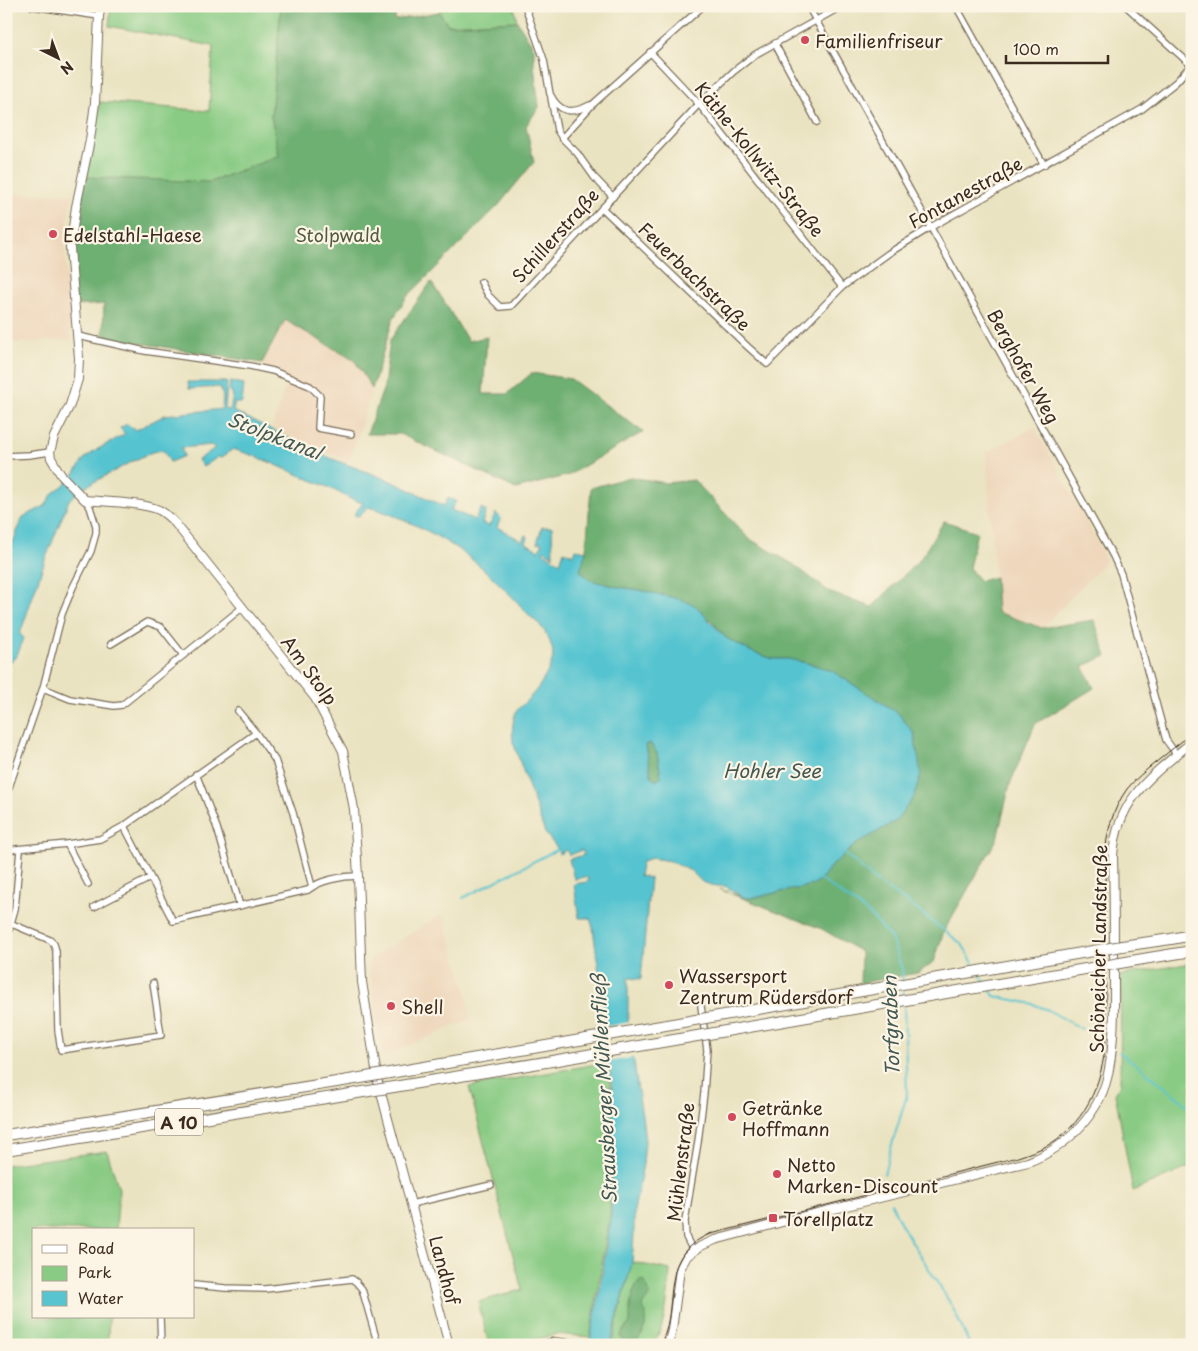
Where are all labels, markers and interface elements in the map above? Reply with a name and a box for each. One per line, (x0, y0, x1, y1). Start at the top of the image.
place label: Familienfriseur (815, 27, 943, 54)
north arrow (32, 32, 82, 82)
scale bar (1006, 32, 1108, 64)
marker: Familienfriseur (799, 34, 811, 46)
text: 100 m (1013, 37, 1059, 60)
text: N (56, 57, 78, 80)
street label: Käthe-Kollwitz-Straße (689, 76, 831, 242)
street label: Fontanestraße (903, 149, 1027, 235)
street label: Schillerstraße (505, 182, 605, 288)
street label: Feuerbachstraße (633, 215, 757, 337)
place label: Edelstahl-Haese (63, 221, 202, 248)
park label: Stolpwald (295, 221, 381, 248)
marker: Edelstahl-Haese (47, 228, 59, 240)
street label: Berghofer Weg (981, 304, 1067, 428)
water label: Stolpkanal (224, 404, 329, 467)
street label: Am Stolp (275, 630, 345, 710)
water label: Hohler See (723, 756, 821, 784)
street label: Schöneicher Landstraße (1083, 844, 1113, 1054)
place label: Wassersport Zentrum Rüdersdorf (679, 962, 855, 1010)
water label: Strausberger Mühlenfließ (583, 972, 623, 1205)
water label: Torfgraben (874, 974, 906, 1077)
marker: Wassersport Zentrum Rüdersdorf (663, 979, 675, 991)
place label: Shell (401, 993, 443, 1020)
marker: Shell (385, 1000, 397, 1012)
place label: Getränke Hoffmann (742, 1094, 830, 1142)
street label: Mühlenstraße (659, 1101, 701, 1223)
road number: A 10 (155, 1108, 203, 1136)
marker: Getränke Hoffmann (726, 1111, 738, 1123)
place label: Netto Marken-Discount (787, 1151, 938, 1199)
marker: Netto Marken-Discount (771, 1168, 783, 1180)
place label: Torellplatz (783, 1205, 874, 1232)
marker: Torellplatz (767, 1212, 779, 1224)
legend (32, 1228, 195, 1318)
street label: Landhof (423, 1233, 468, 1309)
text: Road (78, 1236, 114, 1259)
text: Park (78, 1260, 112, 1283)
text: Water (78, 1286, 123, 1309)

